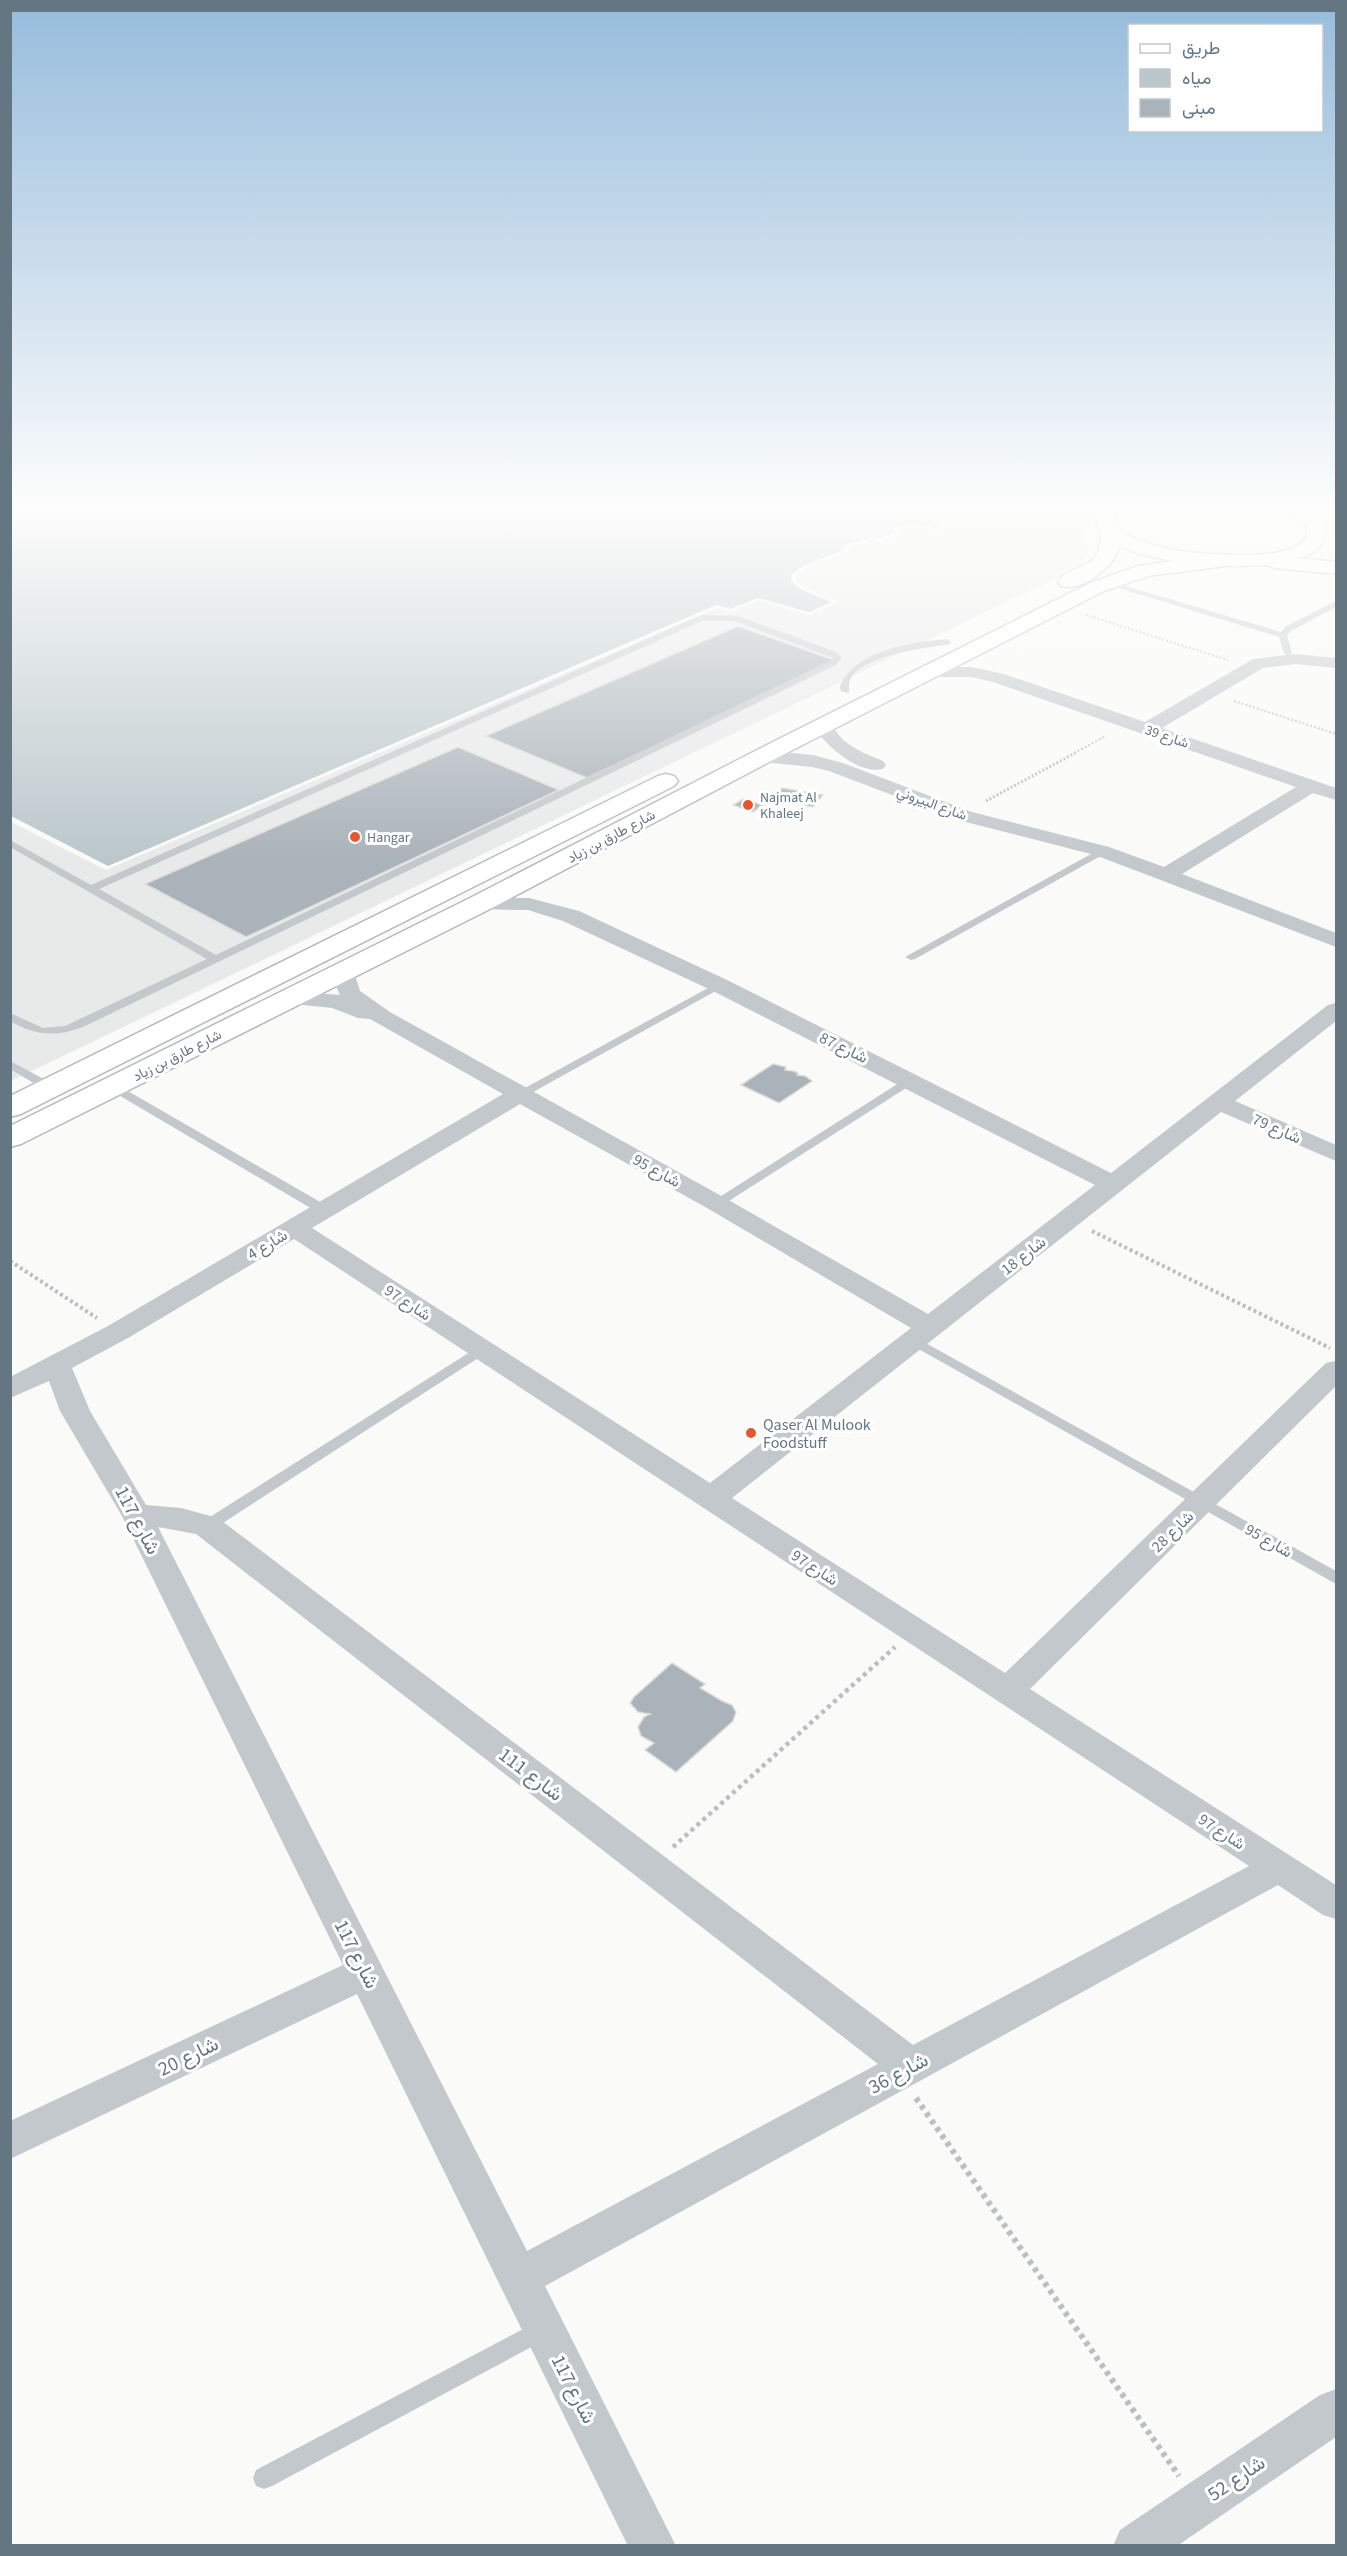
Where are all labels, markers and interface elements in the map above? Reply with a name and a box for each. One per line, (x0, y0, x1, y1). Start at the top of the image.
legend (1128, 24, 1323, 132)
text: طريق (1182, 36, 1220, 61)
text: مياه (1182, 66, 1211, 91)
text: مبنى (1182, 96, 1216, 121)
street label: شارع 39 (1142, 720, 1191, 754)
street label: شارع البيروني (894, 782, 969, 827)
place label: Najmat Al Khaleej (760, 788, 817, 824)
marker: Najmat Al Khaleej (741, 798, 755, 812)
street label: شارع طارق بن زياد (564, 805, 659, 869)
place label: Hangar (367, 828, 410, 848)
marker: Hangar (348, 830, 362, 844)
street label: شارع طارق بن زياد (130, 1025, 225, 1087)
street label: شارع 87 (816, 1027, 871, 1069)
street label: شارع 79 (1249, 1108, 1304, 1149)
street label: شارع 95 (629, 1149, 684, 1193)
street label: شارع 4 (243, 1224, 292, 1265)
street label: شارع 18 (997, 1231, 1051, 1280)
street label: شارع 97 (380, 1280, 435, 1326)
place label: Qaser Al Mulook Foodstuff (763, 1414, 871, 1454)
marker: Qaser Al Mulook Foodstuff (744, 1426, 758, 1440)
street label: شارع 117 (107, 1481, 167, 1560)
street label: شارع 28 (1147, 1506, 1199, 1557)
street label: شارع 95 (1241, 1519, 1296, 1563)
street label: شارع 97 (787, 1545, 842, 1591)
street label: شارع 111 (492, 1741, 568, 1808)
street label: شارع 97 (1194, 1809, 1249, 1855)
street label: شارع 117 (327, 1915, 385, 1994)
street label: شارع 20 (153, 2030, 223, 2084)
street label: شارع 36 (864, 2046, 933, 2101)
street label: شارع 117 (544, 2350, 602, 2429)
street label: شارع 52 (1202, 2449, 1271, 2508)

